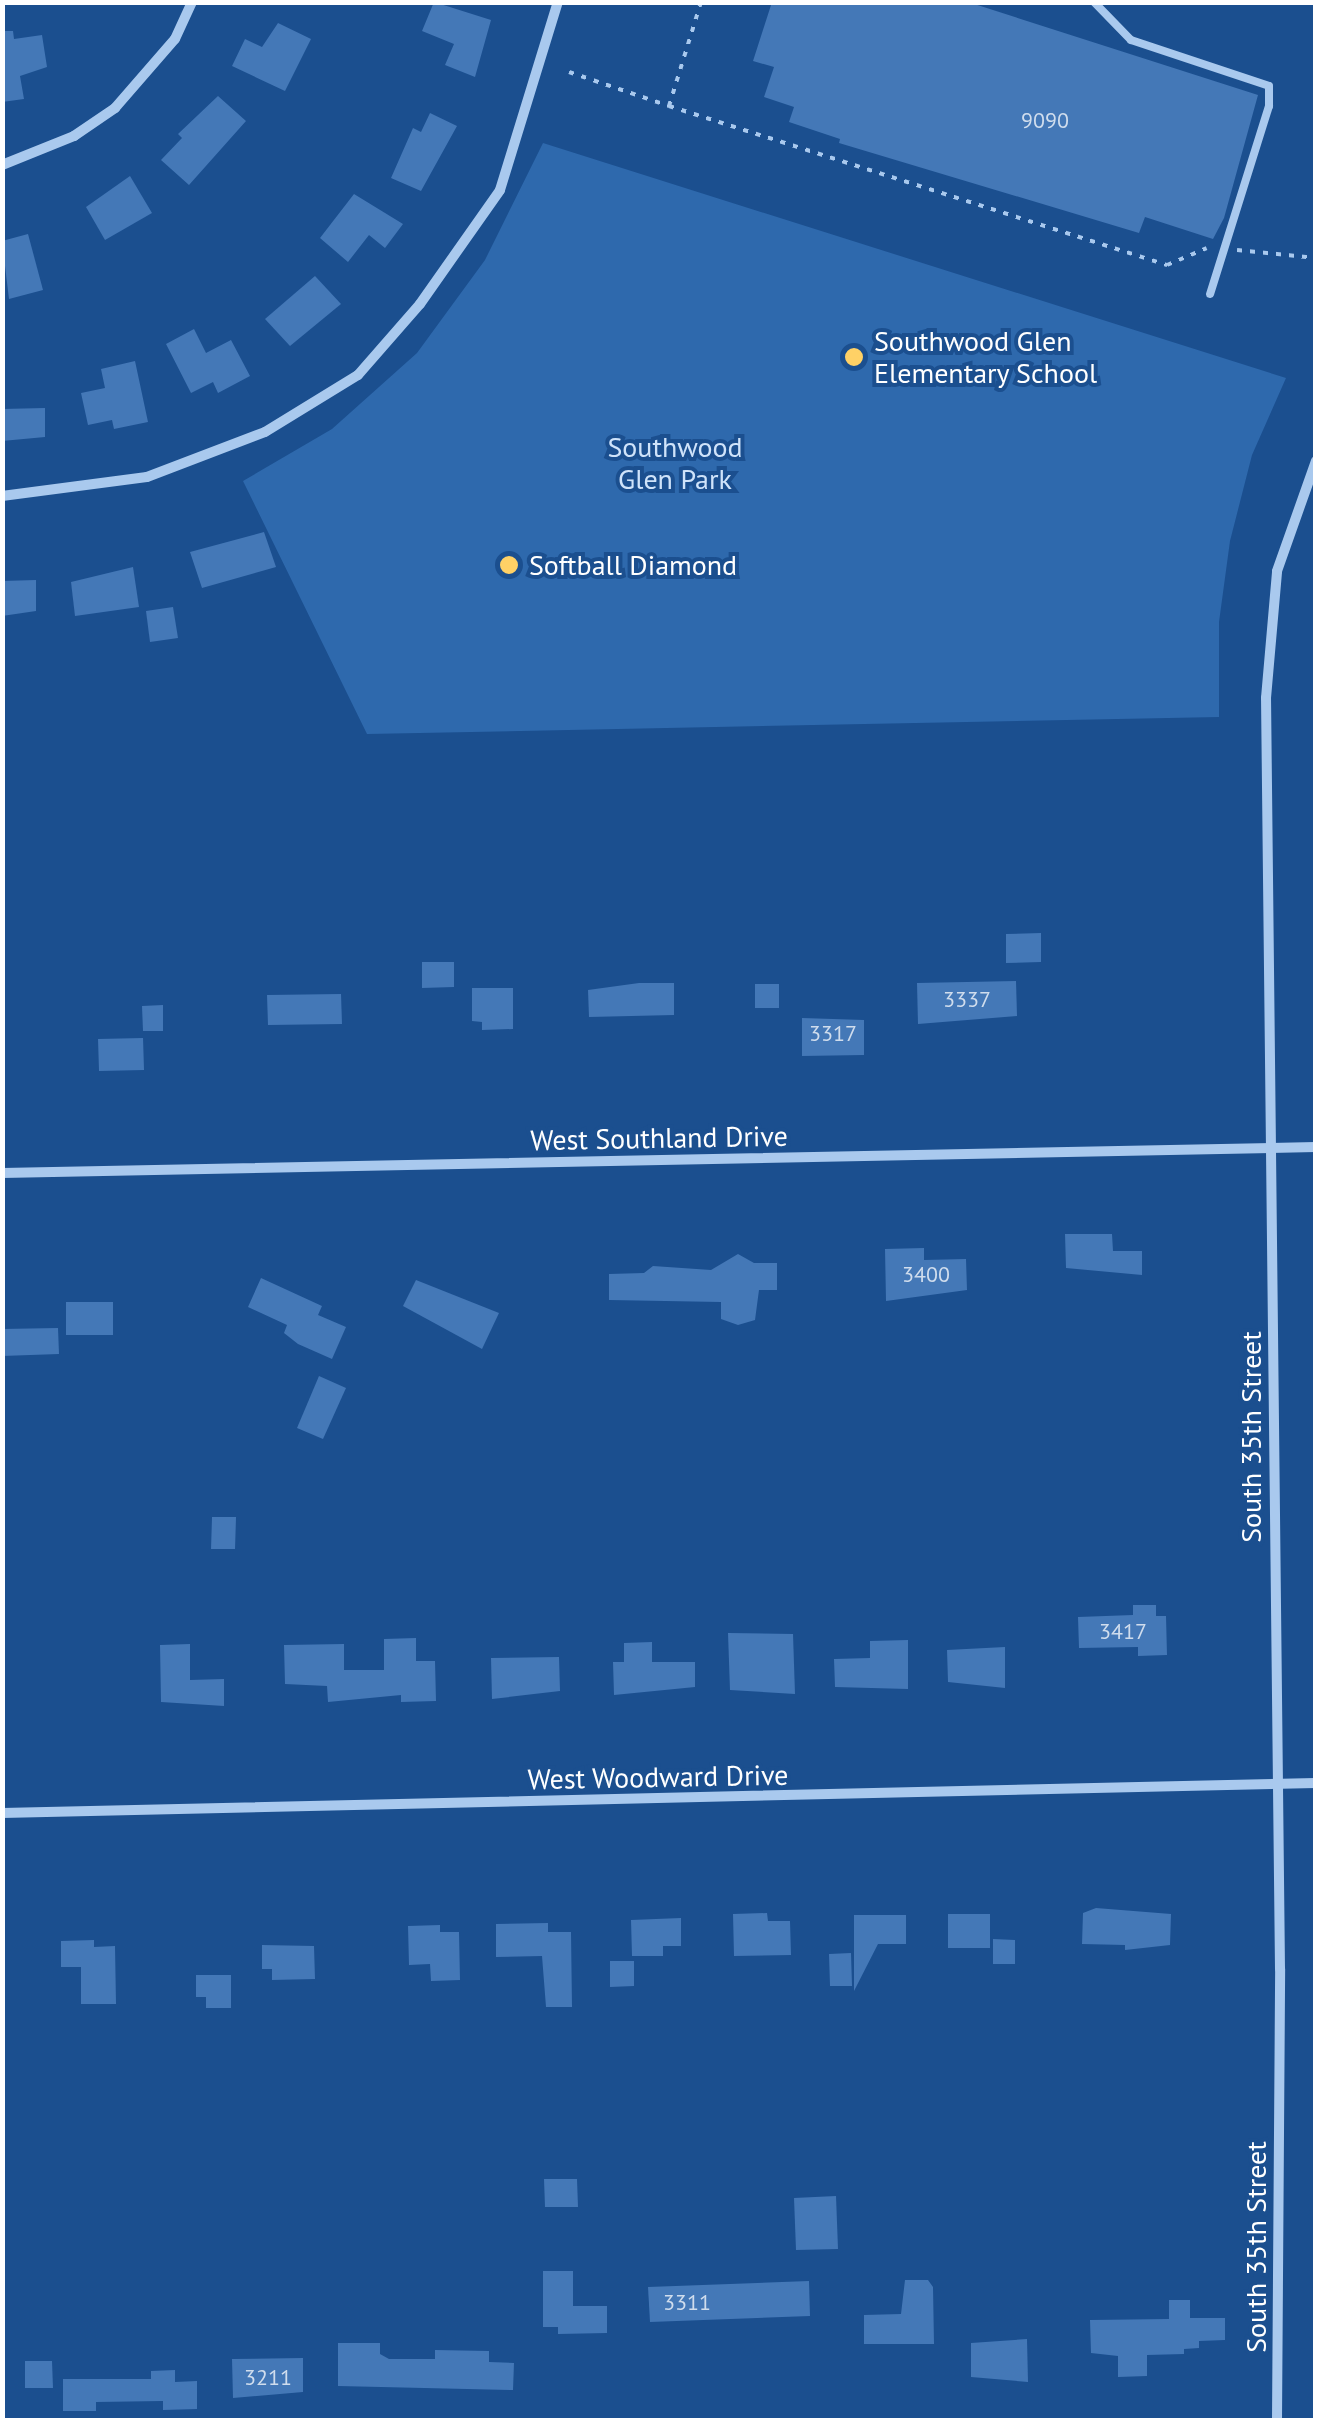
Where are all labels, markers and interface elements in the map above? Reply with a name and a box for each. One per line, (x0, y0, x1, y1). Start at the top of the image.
house number: 9090 (1021, 108, 1069, 134)
place label: Southwood Glen Elementary School (874, 324, 1098, 390)
marker: Southwood Glen Elementary School (843, 346, 865, 368)
park label: Southwood Glen Park (607, 430, 743, 496)
place label: Softball Diamond (529, 548, 737, 582)
marker: Softball Diamond (498, 554, 520, 576)
house number: 3337 (943, 987, 991, 1013)
house number: 3317 (809, 1021, 857, 1047)
street label: West Southland Drive (530, 1119, 788, 1157)
house number: 3400 (902, 1262, 950, 1288)
street label: South 35th Street (1234, 1331, 1268, 1543)
house number: 3417 (1099, 1619, 1147, 1645)
street label: West Woodward Drive (527, 1758, 789, 1796)
street label: South 35th Street (1239, 2141, 1273, 2353)
house number: 3311 (663, 2290, 711, 2316)
house number: 3211 (244, 2365, 292, 2391)

